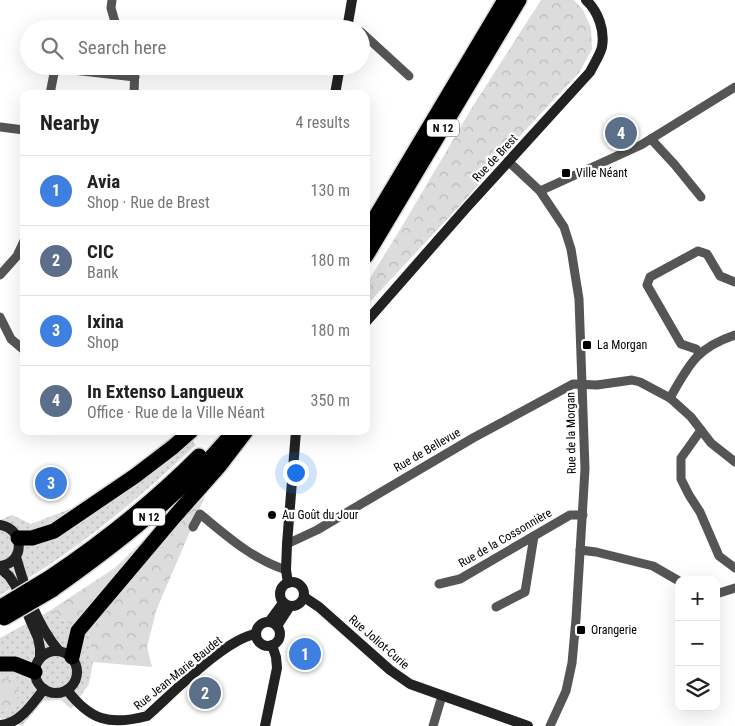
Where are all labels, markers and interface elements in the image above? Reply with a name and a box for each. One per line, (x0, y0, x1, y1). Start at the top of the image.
search box (20, 20, 370, 75)
icon: search (38, 34, 66, 62)
text: Search here (78, 36, 166, 59)
text: Nearby (40, 111, 99, 135)
text: 4 results (295, 113, 350, 132)
pin: 4 (605, 114, 637, 152)
road number: N 12 (427, 120, 459, 136)
street label: Rue de Brest (470, 131, 521, 185)
place label: Ville Néant (576, 166, 628, 180)
marker: Ville Néant (560, 167, 572, 179)
text: Avia (87, 170, 120, 193)
text: 1 (52, 181, 60, 200)
text: 130 m (311, 181, 350, 200)
text: Shop · Rue de Brest (87, 193, 210, 212)
text: CIC (87, 240, 114, 263)
text: 2 (52, 251, 60, 270)
text: 180 m (311, 251, 350, 270)
text: Bank (87, 263, 118, 282)
text: Ixina (87, 310, 124, 333)
text: 3 (52, 321, 60, 340)
text: 180 m (311, 321, 350, 340)
text: Shop (87, 333, 119, 352)
place label: La Morgan (597, 338, 648, 352)
marker: La Morgan (581, 339, 593, 351)
text: In Extenso Langueux (87, 380, 244, 403)
text: 4 (52, 391, 60, 410)
text: 350 m (311, 391, 350, 410)
street label: Rue de la Morgan (563, 392, 579, 474)
text: Office · Rue de la Ville Néant (87, 403, 265, 422)
street label: Rue de Bellevue (391, 425, 463, 475)
your location (283, 460, 309, 486)
pin: 3 (35, 464, 67, 502)
street label: Rue de la Cossonnière (456, 505, 554, 570)
road number: N 12 (133, 508, 165, 526)
place label: Au Goût du Jour (282, 508, 359, 522)
marker: Au Goût du Jour (266, 509, 278, 521)
map controls (675, 576, 720, 711)
button: + (675, 576, 720, 621)
street label: Rue Joliot-Curie (346, 612, 412, 672)
button: − (675, 621, 720, 666)
place label: Orangerie (591, 623, 637, 637)
marker: Orangerie (575, 624, 587, 636)
street label: Rue Jean-Marie Baudet (131, 633, 225, 713)
pin: 1 (289, 635, 321, 673)
button: layers (675, 666, 720, 711)
pin: 2 (189, 674, 221, 712)

